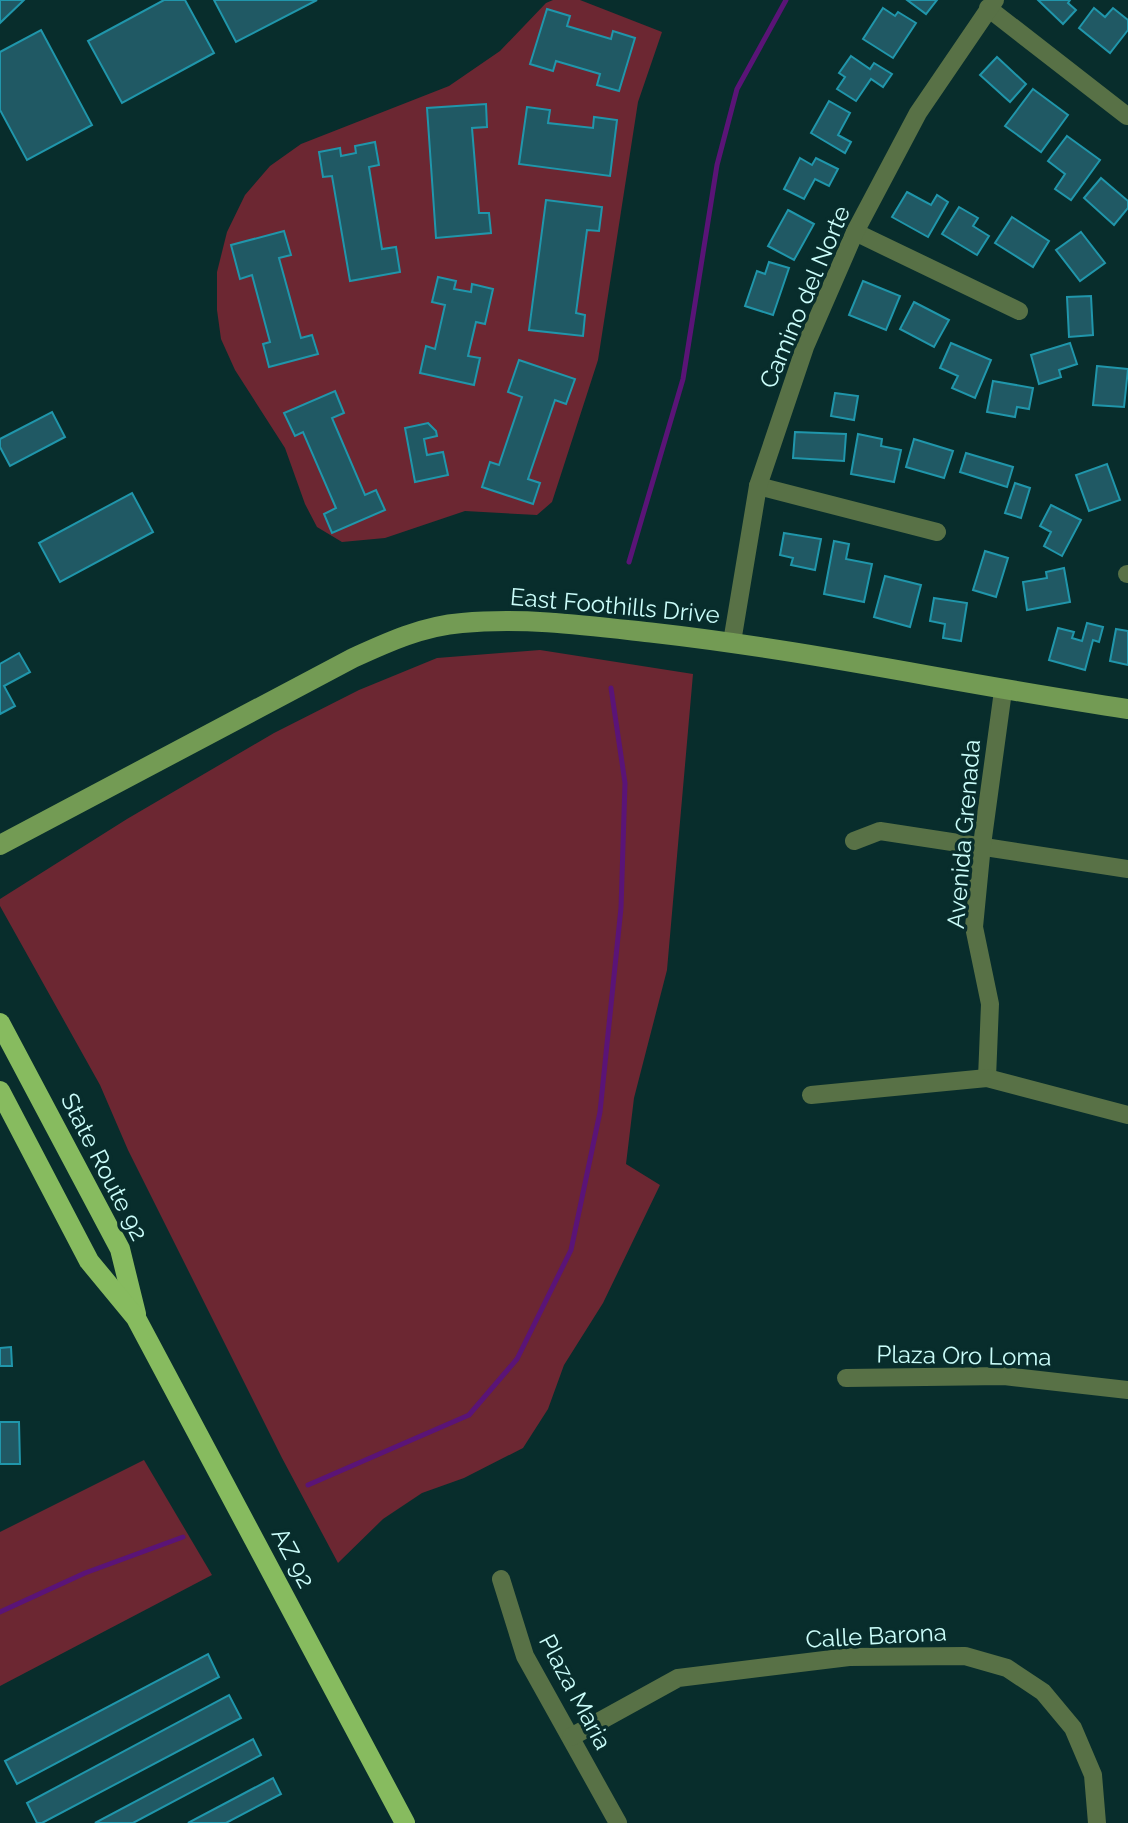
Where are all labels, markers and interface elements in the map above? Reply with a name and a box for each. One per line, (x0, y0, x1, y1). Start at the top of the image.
street label: Camino del Norte (753, 201, 856, 392)
street label: East Foothills Drive (509, 582, 721, 629)
street label: Avenida Grenada (941, 738, 986, 930)
street label: State Route 92 (55, 1088, 154, 1245)
street label: Plaza Oro Loma (876, 1339, 1052, 1372)
street label: AZ 92 (266, 1523, 321, 1593)
street label: Calle Barona (805, 1617, 947, 1654)
street label: Plaza Maria (533, 1629, 618, 1754)

